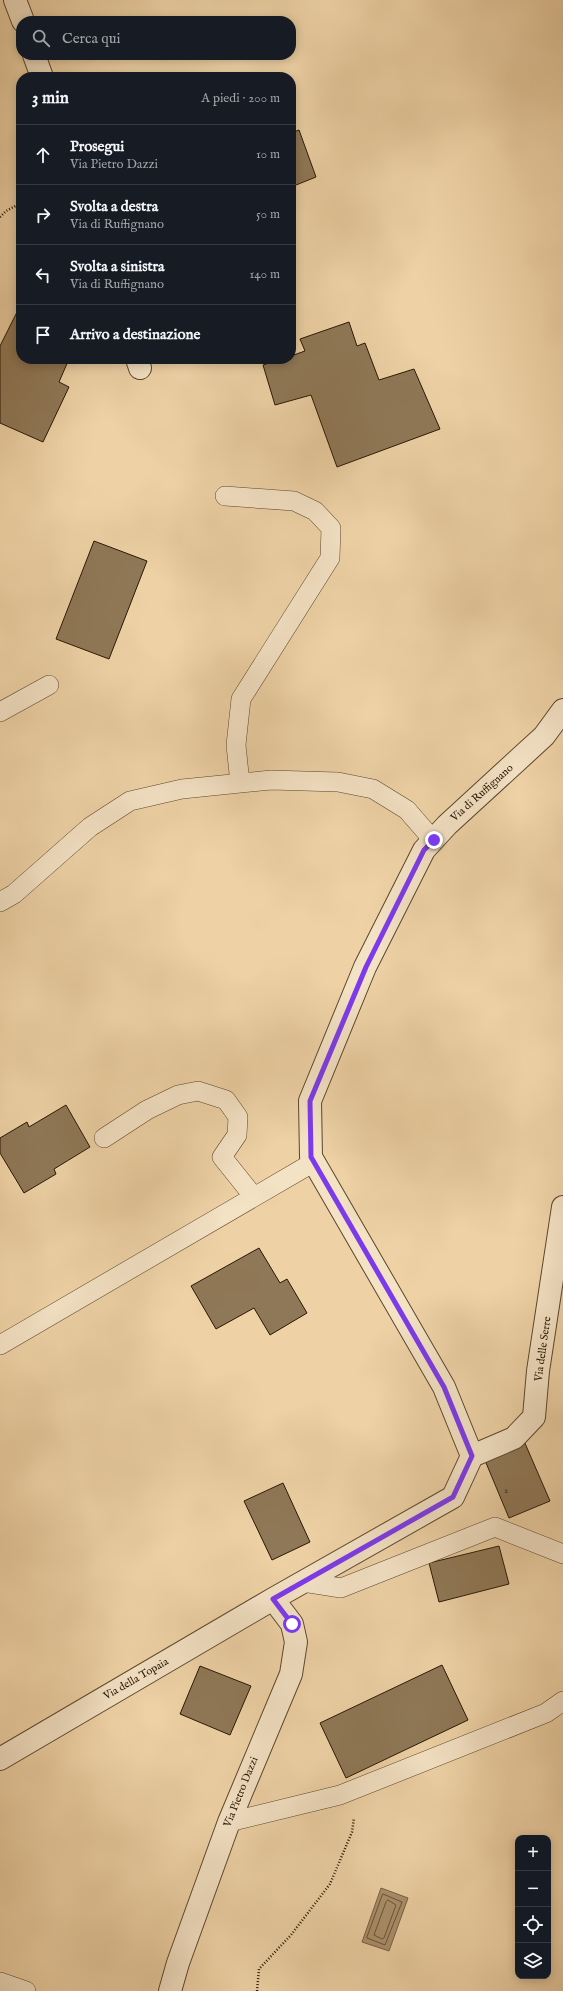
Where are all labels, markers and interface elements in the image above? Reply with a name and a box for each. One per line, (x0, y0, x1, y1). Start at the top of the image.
search box (16, 16, 296, 60)
icon: search (30, 27, 52, 49)
text: Cerca qui (62, 29, 121, 48)
text: 3 min (32, 88, 69, 109)
text: A piedi · 200 m (201, 90, 280, 107)
text: Prosegui (70, 137, 124, 156)
icon: ahead (32, 144, 54, 166)
text: 10 m (256, 146, 280, 163)
text: Via Pietro Dazzi (70, 156, 158, 173)
text: Svolta a destra (70, 197, 158, 216)
icon: right (32, 204, 54, 226)
text: 50 m (256, 206, 280, 223)
text: Via di Ruffignano (70, 216, 164, 233)
text: Svolta a sinistra (70, 257, 165, 276)
icon: left (32, 264, 54, 286)
text: 140 m (250, 266, 280, 283)
text: Via di Ruffignano (70, 276, 164, 293)
icon: arrive (32, 324, 54, 346)
text: Arrivo a destinazione (70, 325, 200, 344)
street label: Via di Ruffignano (447, 761, 516, 825)
route end (425, 831, 443, 849)
street label: Via delle Serre (531, 1316, 554, 1383)
house number: 2 (504, 1485, 508, 1496)
route start (283, 1615, 301, 1633)
street label: Via della Topaia (100, 1655, 171, 1704)
street label: Via Pietro Dazzi (220, 1755, 261, 1830)
map controls (515, 1835, 551, 1979)
button: + (515, 1835, 551, 1871)
button: − (515, 1871, 551, 1907)
button: locate (515, 1907, 551, 1943)
button: layers (515, 1943, 551, 1979)

